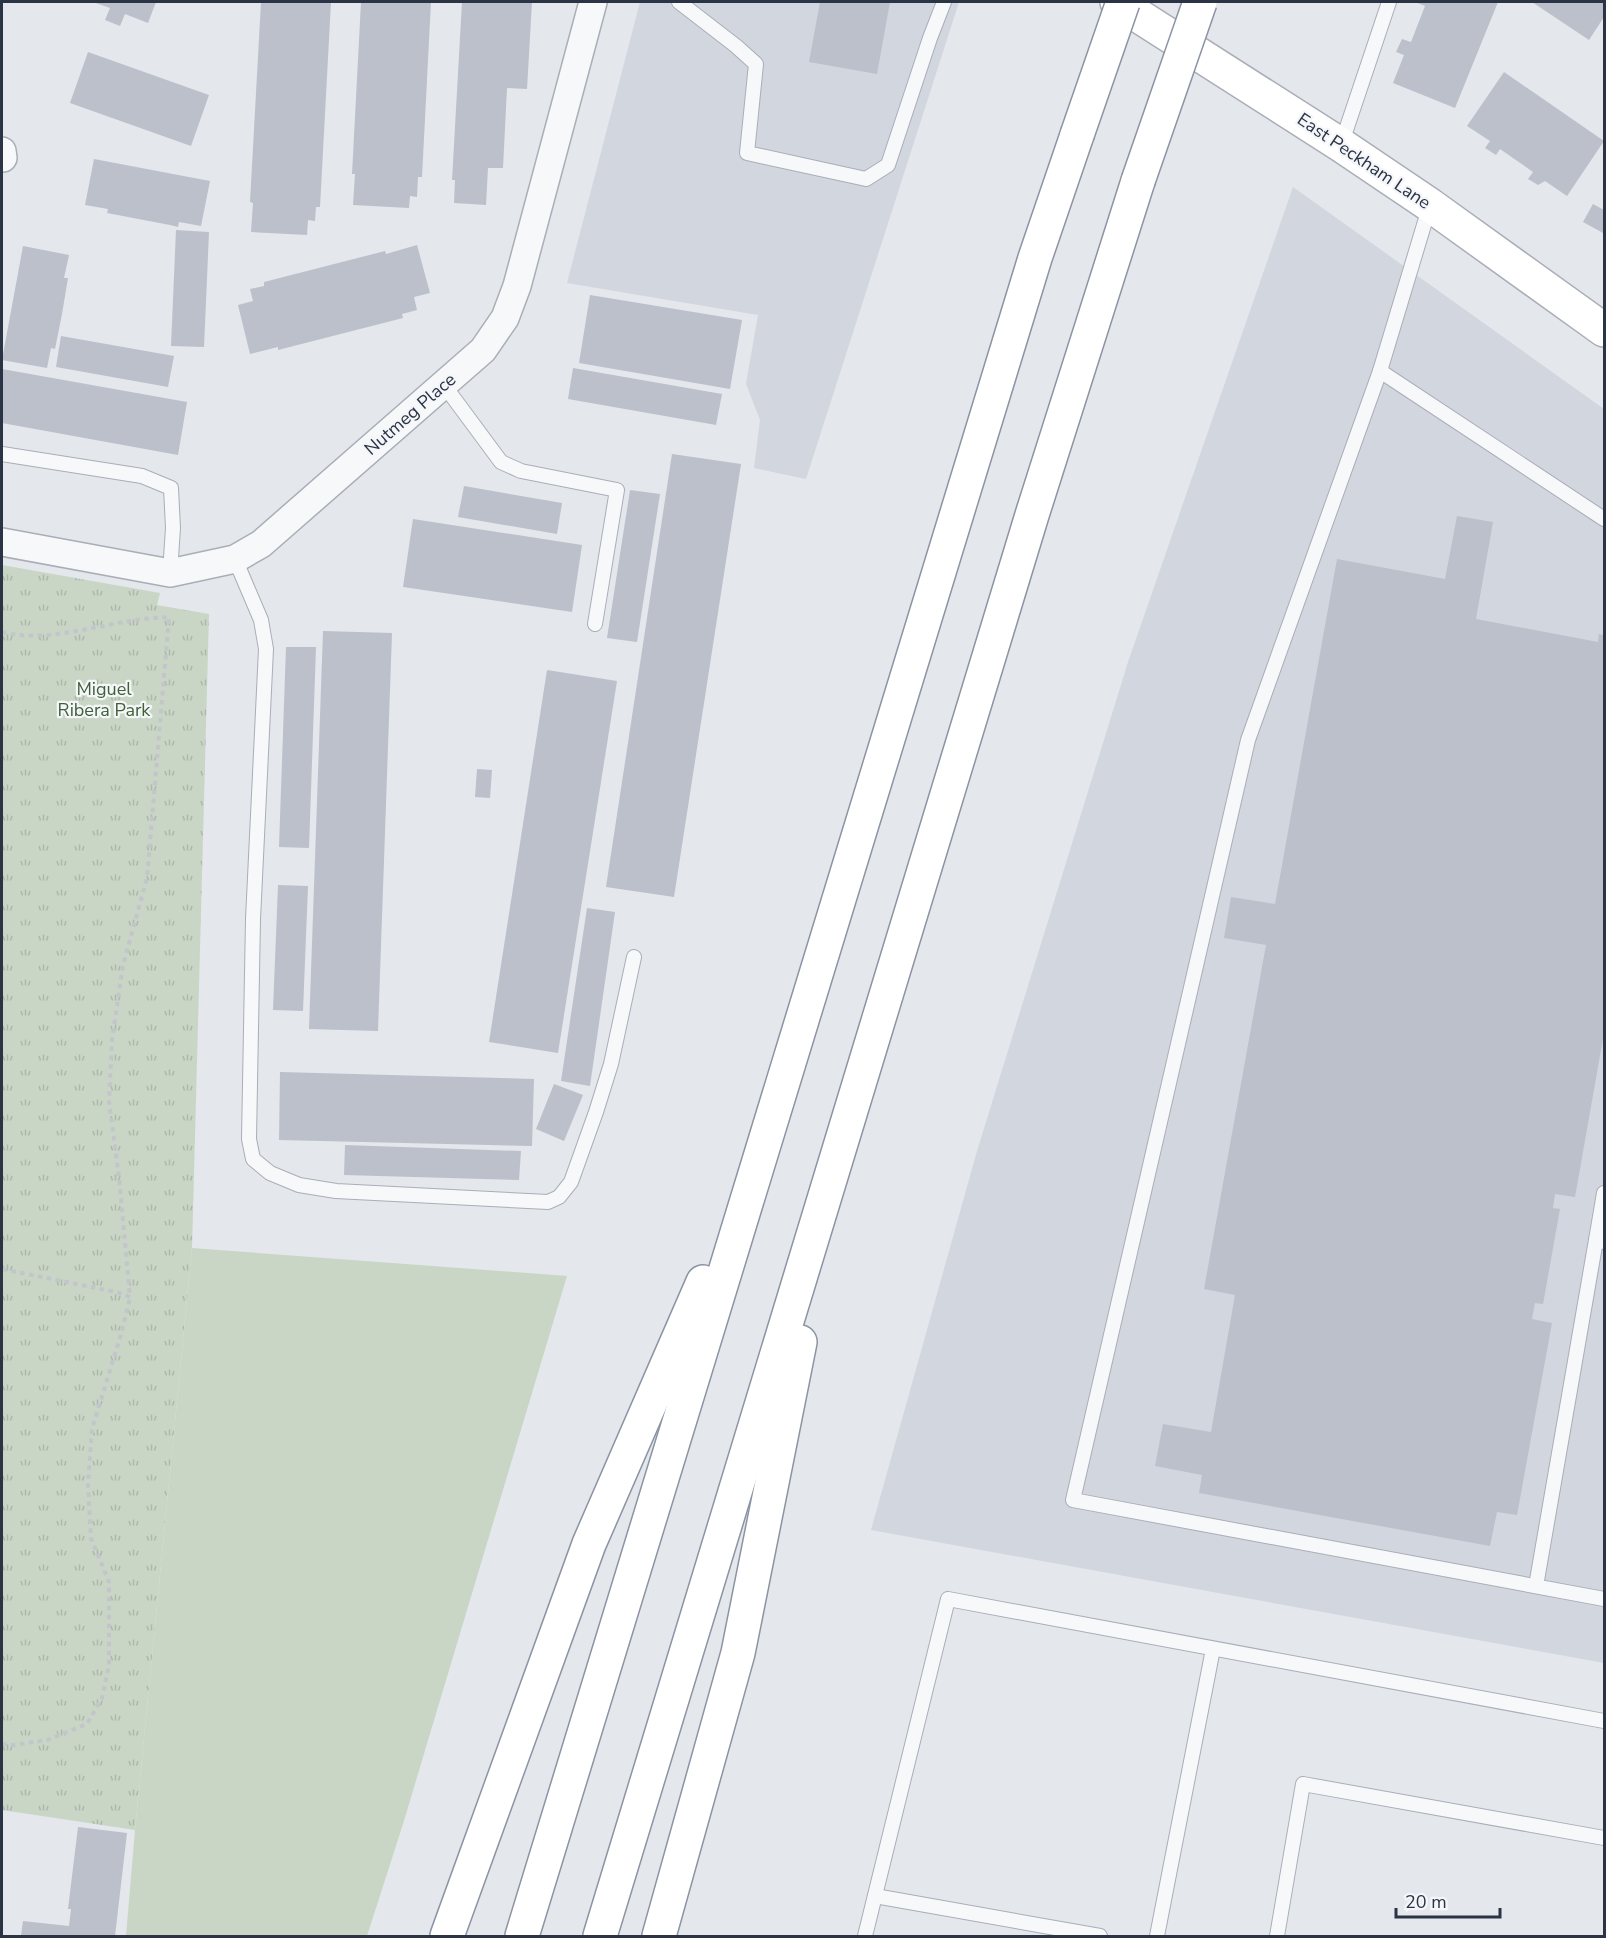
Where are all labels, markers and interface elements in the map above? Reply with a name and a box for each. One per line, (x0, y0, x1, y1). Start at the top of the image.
street label: East Peckham Lane (1293, 107, 1435, 215)
street label: Nutmeg Place (359, 368, 461, 460)
park label: Miguel Ribera Park (58, 677, 151, 722)
scale bar (1396, 1881, 1500, 1919)
text: 20 m (1405, 1890, 1447, 1914)

